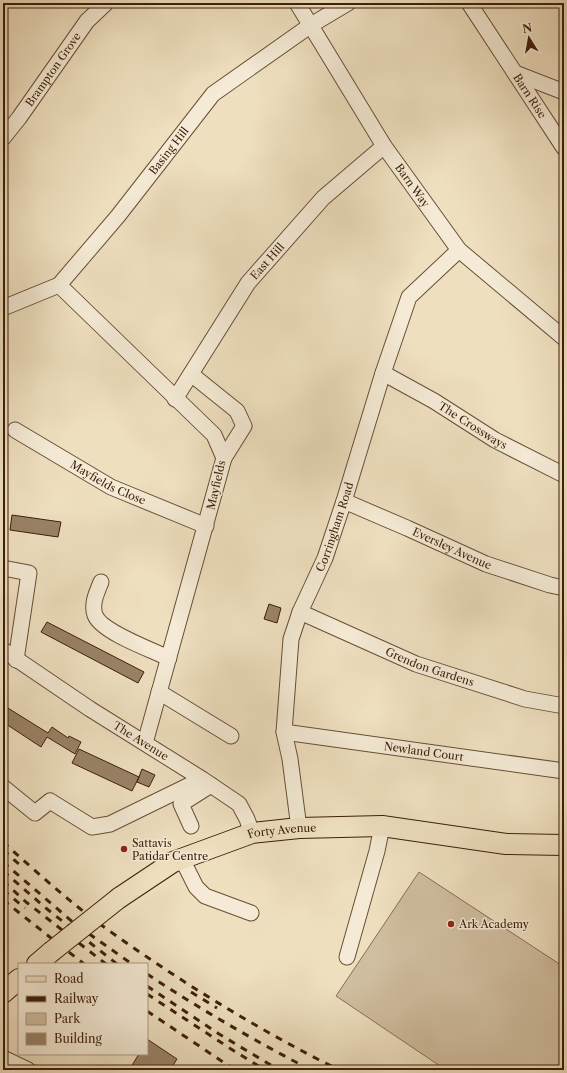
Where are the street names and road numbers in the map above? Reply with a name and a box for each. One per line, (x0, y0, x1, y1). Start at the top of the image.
street label: Brampton Grove (22, 30, 84, 109)
street label: Barn Rise (510, 71, 549, 121)
street label: Basing Hill (146, 124, 192, 177)
street label: Barn Way (392, 161, 433, 211)
street label: East Hill (247, 240, 288, 283)
street label: The Crossways (436, 399, 510, 452)
street label: Mayfields Close (68, 457, 148, 507)
street label: Mayfields (203, 459, 229, 511)
street label: Corringham Road (313, 480, 356, 574)
street label: Eversley Avenue (410, 524, 493, 572)
street label: Grendon Gardens (383, 644, 476, 689)
street label: The Avenue (110, 718, 171, 763)
street label: Newland Court (383, 739, 464, 764)
street label: Forty Avenue (245, 821, 317, 841)

